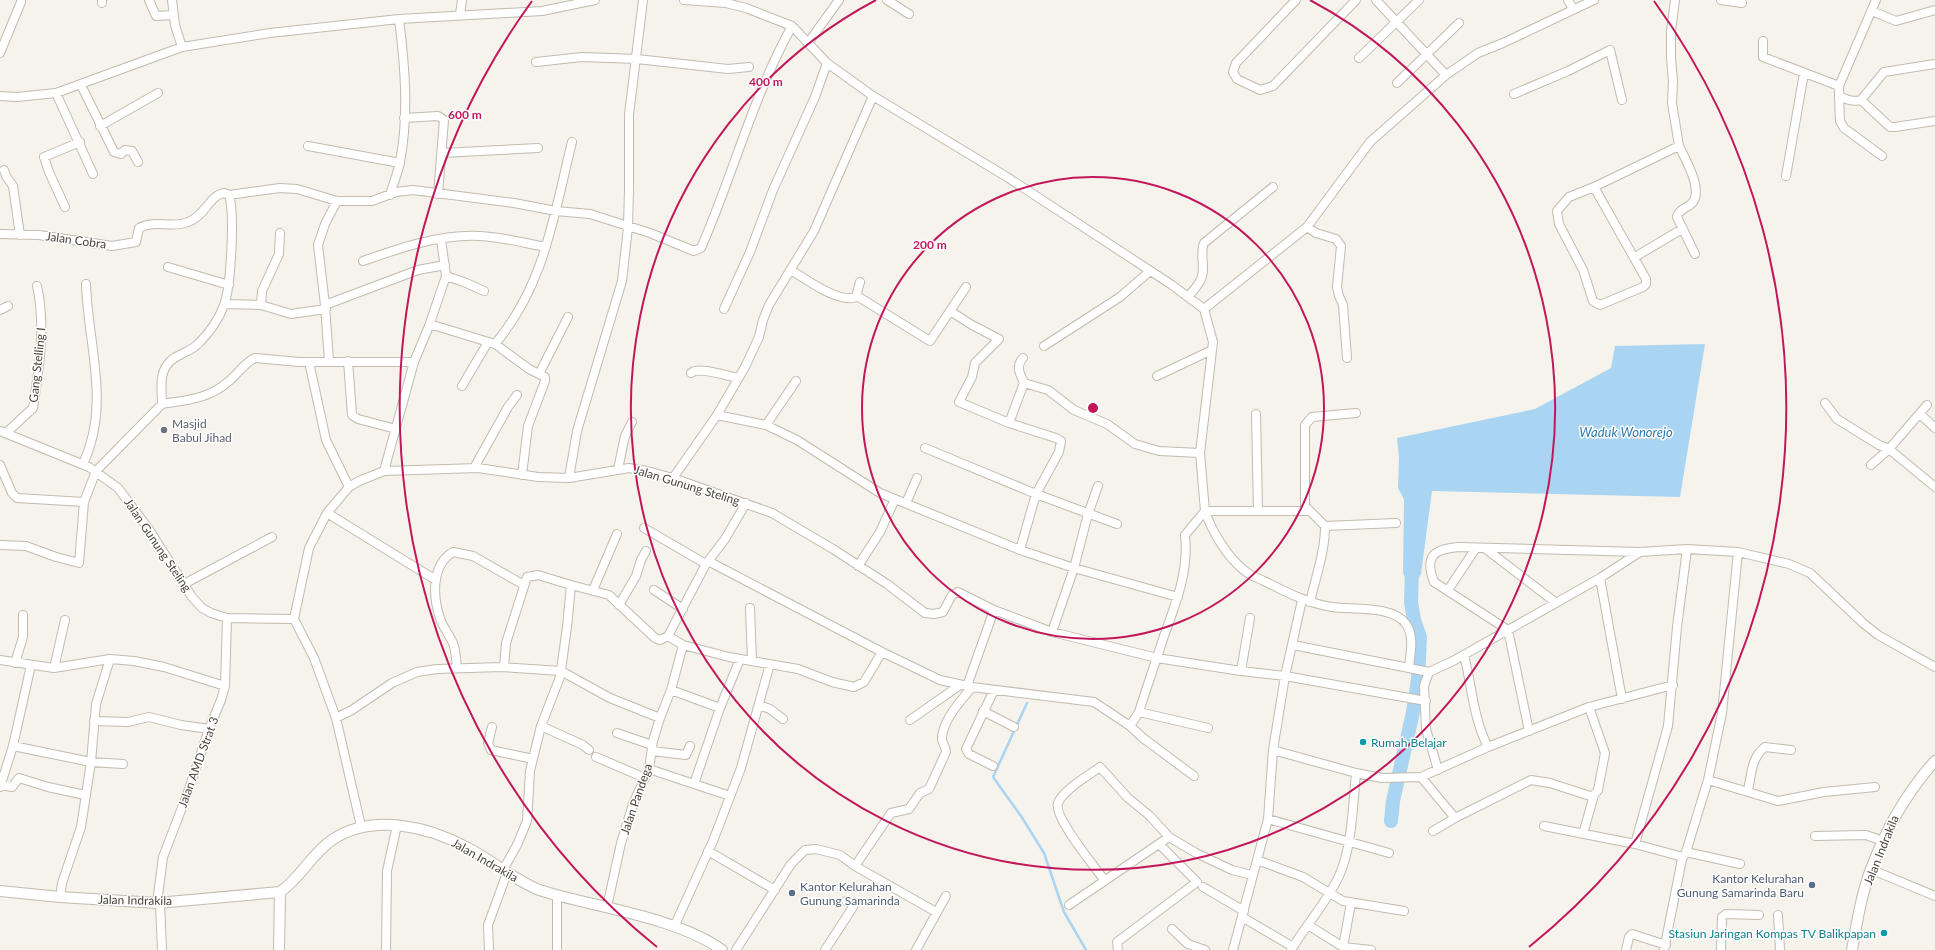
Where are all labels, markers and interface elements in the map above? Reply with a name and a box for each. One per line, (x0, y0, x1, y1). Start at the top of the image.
text: 400 m (749, 74, 783, 89)
text: 600 m (448, 107, 482, 122)
street label: Jalan Cobra (45, 228, 107, 252)
text: 200 m (913, 237, 947, 252)
street label: Gang Stelling I (26, 327, 48, 403)
centre of rings (1086, 401, 1100, 415)
place label: Masjid Babul Jihad (172, 416, 232, 445)
water label: Waduk Wonorejo (1579, 424, 1673, 440)
marker: Masjid Babul Jihad (159, 425, 169, 435)
street label: Jalan Gunung Steling (632, 462, 742, 508)
street label: Jalan Gunung Steling (121, 495, 195, 595)
street label: Jalan AMD Strat 3 (175, 715, 221, 809)
place label: Rumah Belajar (1371, 735, 1447, 750)
marker: Rumah Belajar (1358, 737, 1368, 747)
street label: Jalan Pandega (617, 761, 655, 837)
street label: Jalan Indrakila (1860, 813, 1902, 887)
street label: Jalan Indrakila (449, 835, 521, 885)
place label: Kantor Kelurahan Gunung Samarinda Baru (1677, 871, 1804, 900)
place label: Kantor Kelurahan Gunung Samarinda (800, 879, 900, 908)
marker: Kantor Kelurahan Gunung Samarinda Baru (1807, 880, 1817, 890)
marker: Kantor Kelurahan Gunung Samarinda (787, 888, 797, 898)
street label: Jalan Indrakila (98, 892, 172, 908)
place label: Stasiun Jaringan Kompas TV Balikpapan (1668, 926, 1876, 941)
marker: Stasiun Jaringan Kompas TV Balikpapan (1879, 928, 1889, 938)

